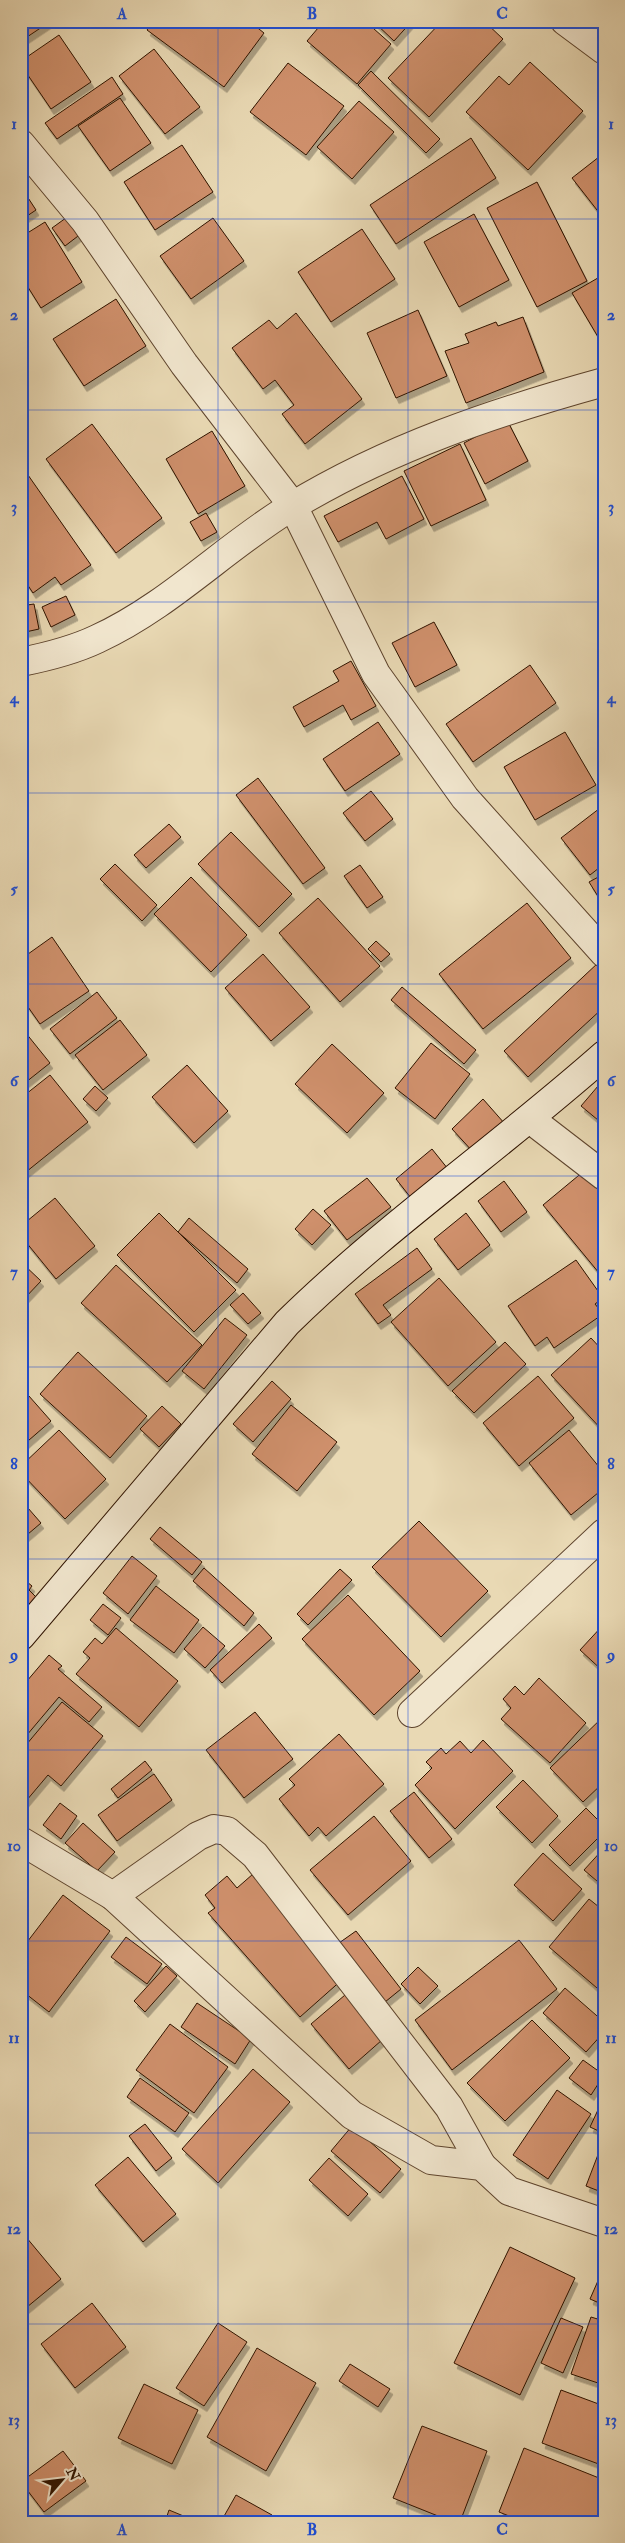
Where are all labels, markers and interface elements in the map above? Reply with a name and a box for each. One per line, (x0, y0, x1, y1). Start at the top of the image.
text: A (116, 4, 128, 24)
text: B (307, 4, 317, 24)
text: C (496, 4, 508, 24)
text: 1 (11, 114, 17, 134)
text: 1 (608, 114, 614, 134)
text: 2 (10, 305, 18, 325)
text: 2 (607, 305, 615, 325)
text: 3 (11, 497, 17, 517)
text: 3 (608, 497, 614, 517)
text: 4 (9, 688, 20, 708)
text: 4 (606, 688, 617, 708)
text: 5 (10, 879, 18, 899)
text: 5 (607, 879, 615, 899)
text: 6 (10, 1071, 20, 1091)
text: 6 (607, 1071, 617, 1091)
text: 7 (10, 1262, 18, 1282)
text: 7 (607, 1262, 615, 1282)
text: 8 (10, 1454, 18, 1474)
text: 8 (607, 1454, 615, 1474)
text: 9 (8, 1645, 18, 1665)
text: 9 (605, 1645, 615, 1665)
text: 10 (7, 1836, 21, 1856)
text: 10 (604, 1836, 618, 1856)
text: 11 (8, 2028, 20, 2048)
text: 11 (605, 2028, 617, 2048)
text: 12 (7, 2219, 21, 2239)
text: 12 (604, 2219, 618, 2239)
text: 13 (8, 2410, 20, 2430)
text: 13 (605, 2410, 617, 2430)
north arrow (38, 2456, 88, 2506)
text: N (62, 2464, 84, 2484)
text: A (116, 2520, 128, 2540)
text: B (307, 2520, 317, 2540)
text: C (496, 2520, 508, 2540)

